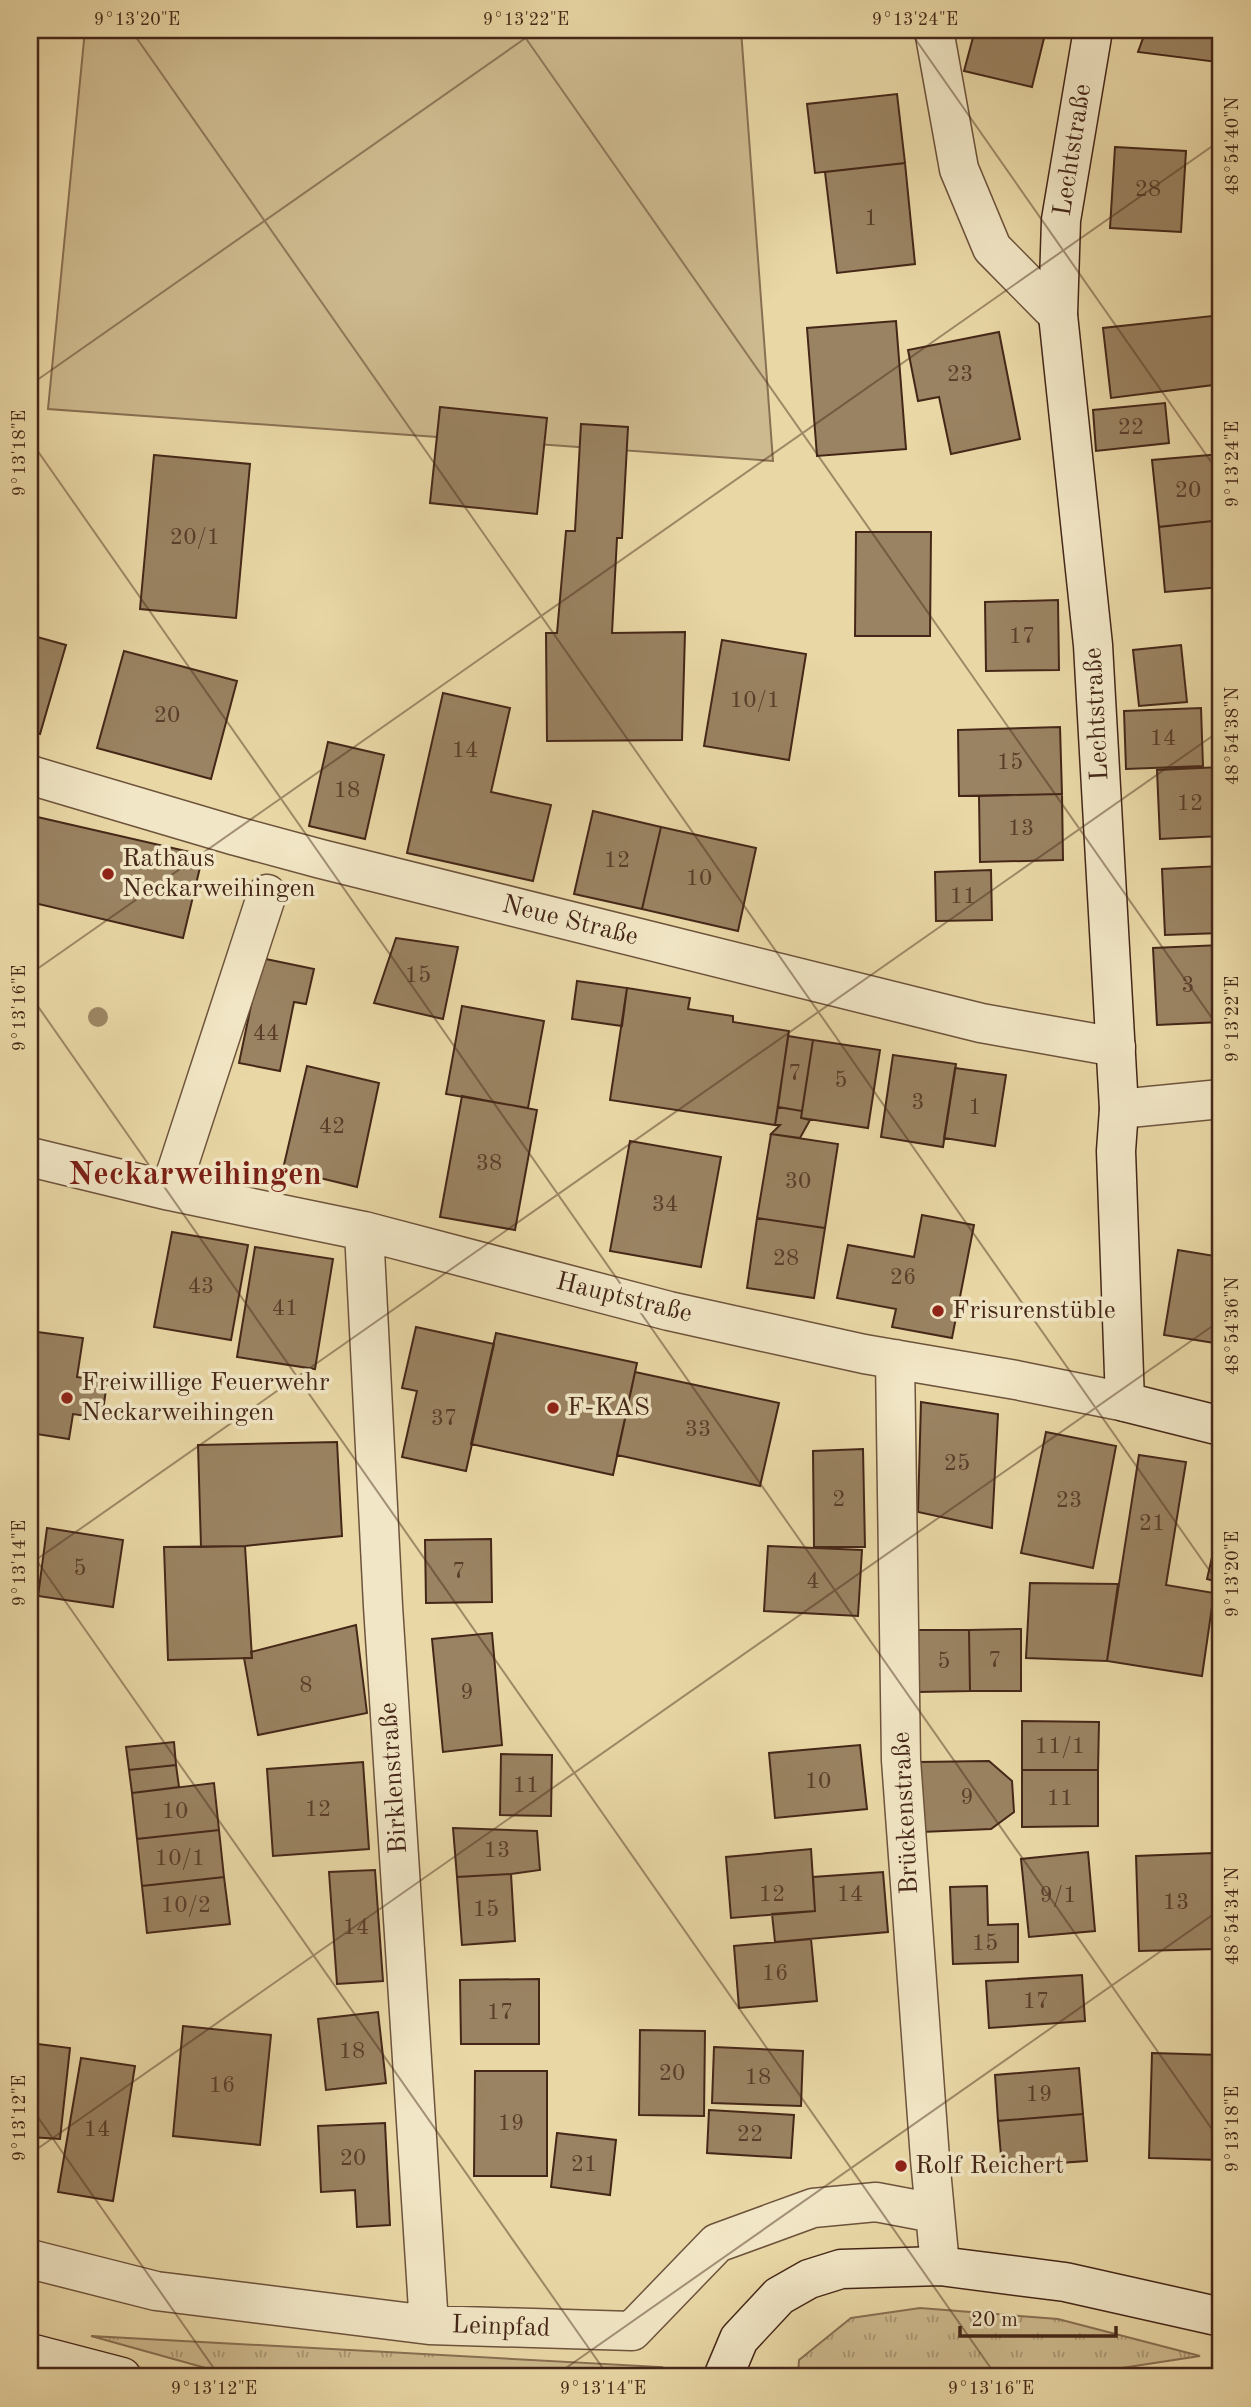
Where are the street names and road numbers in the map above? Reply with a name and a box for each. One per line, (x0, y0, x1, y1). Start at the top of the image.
street label: Lechtstraße (1050, 82, 1096, 218)
street label: Lechtstraße (1081, 647, 1113, 781)
street label: Neue Straße (499, 892, 641, 950)
street label: Hauptstraße (553, 1269, 695, 1327)
street label: Birklenstraße (376, 1701, 412, 1855)
street label: Brückenstraße (889, 1731, 923, 1895)
street label: Leinpfad (451, 2312, 551, 2342)

